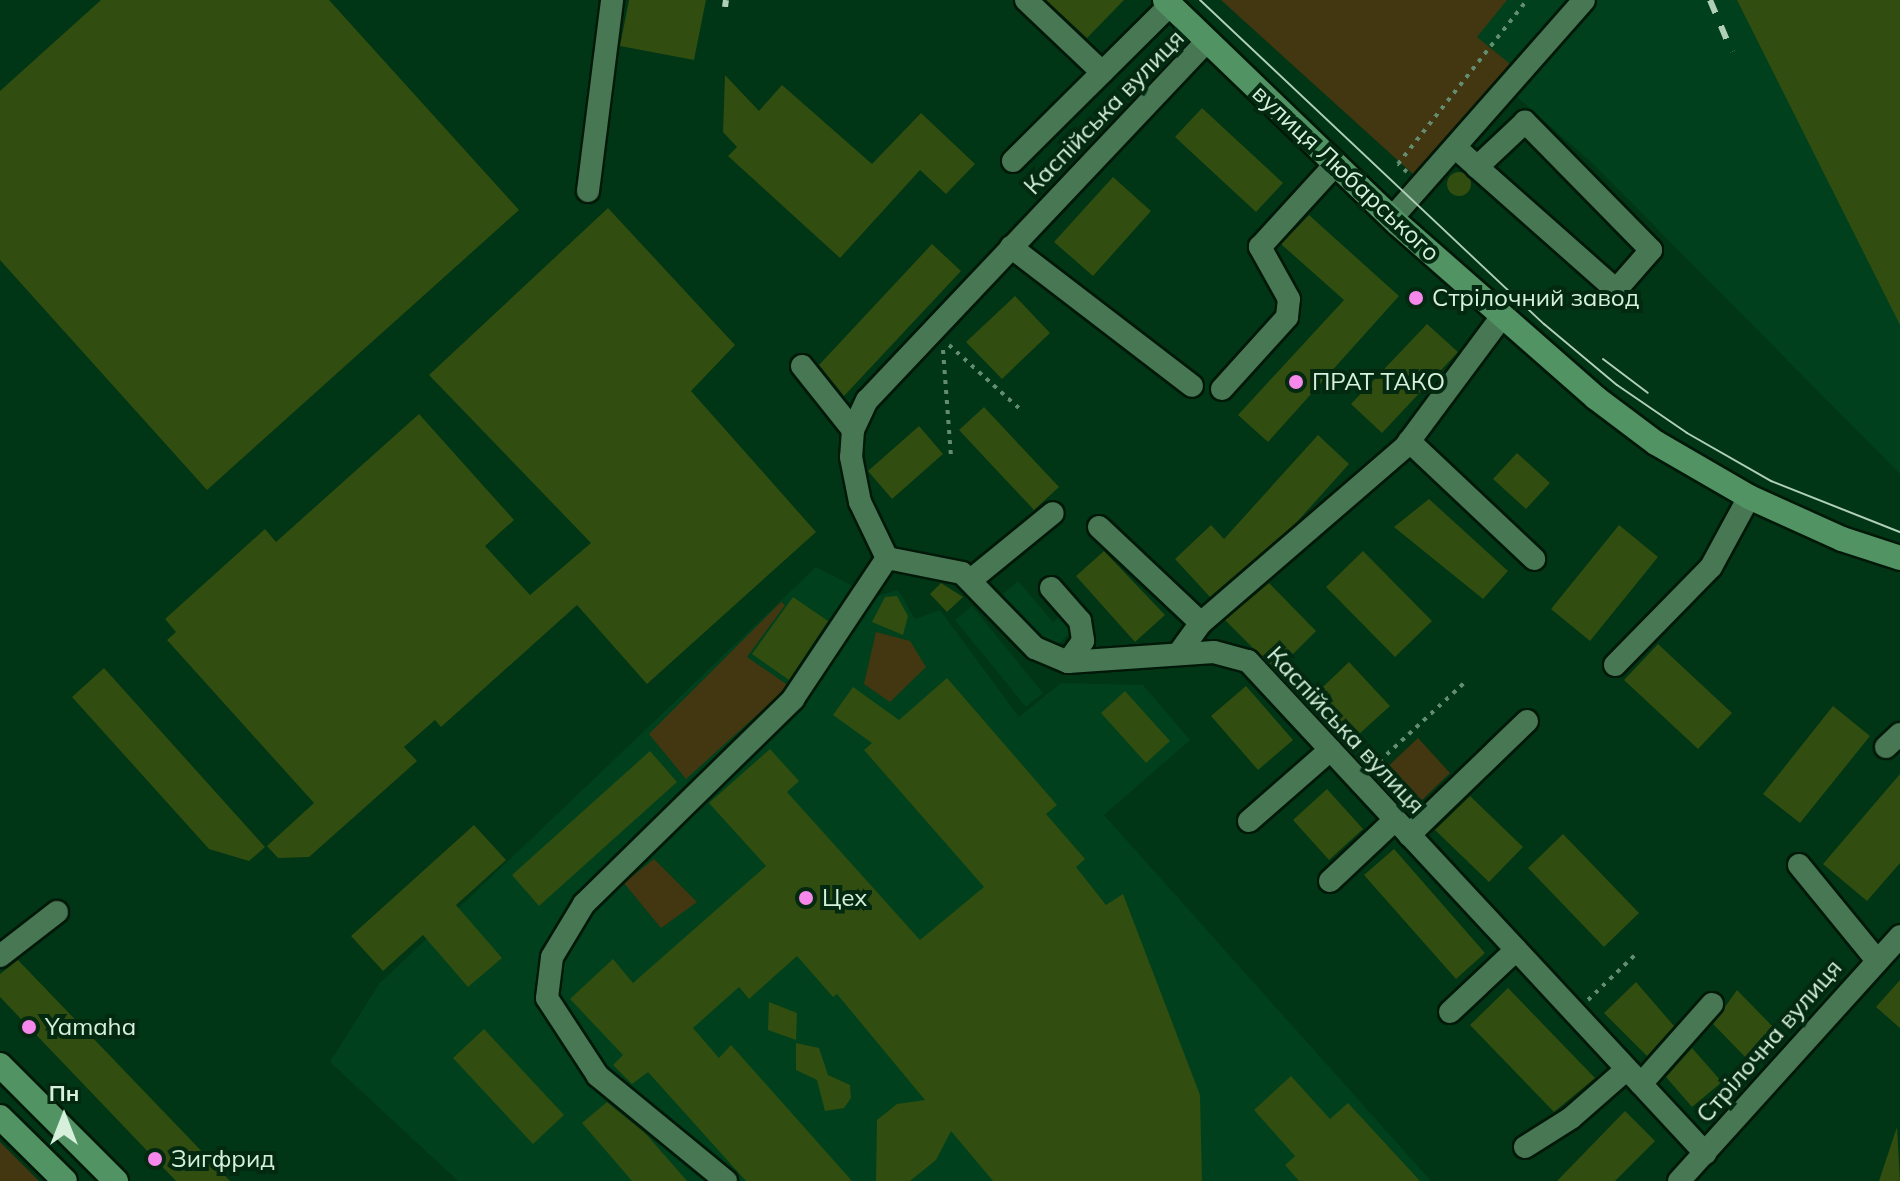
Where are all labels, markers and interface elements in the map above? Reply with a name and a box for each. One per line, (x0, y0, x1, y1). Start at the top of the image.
street label: Каспійська вулиця (1018, 24, 1190, 200)
street label: вулиця Любарського (1246, 79, 1446, 267)
place label: Стрілочний завод (1432, 284, 1639, 312)
marker: Стрілочний завод (1407, 289, 1425, 307)
place label: ПРАТ ТАКО (1312, 368, 1445, 396)
marker: ПРАТ ТАКО (1287, 373, 1305, 391)
street label: Каспійська вулиця (1261, 640, 1431, 820)
place label: Цех (822, 884, 867, 912)
marker: Цех (797, 889, 815, 907)
street label: Стрілочна вулиця (1690, 954, 1848, 1128)
place label: Yamaha (45, 1013, 136, 1041)
marker: Yamaha (20, 1018, 38, 1036)
north arrow (24, 1077, 104, 1157)
text: Пн (49, 1079, 79, 1107)
place label: Зигфрид (171, 1145, 275, 1173)
marker: Зигфрид (146, 1150, 164, 1168)

